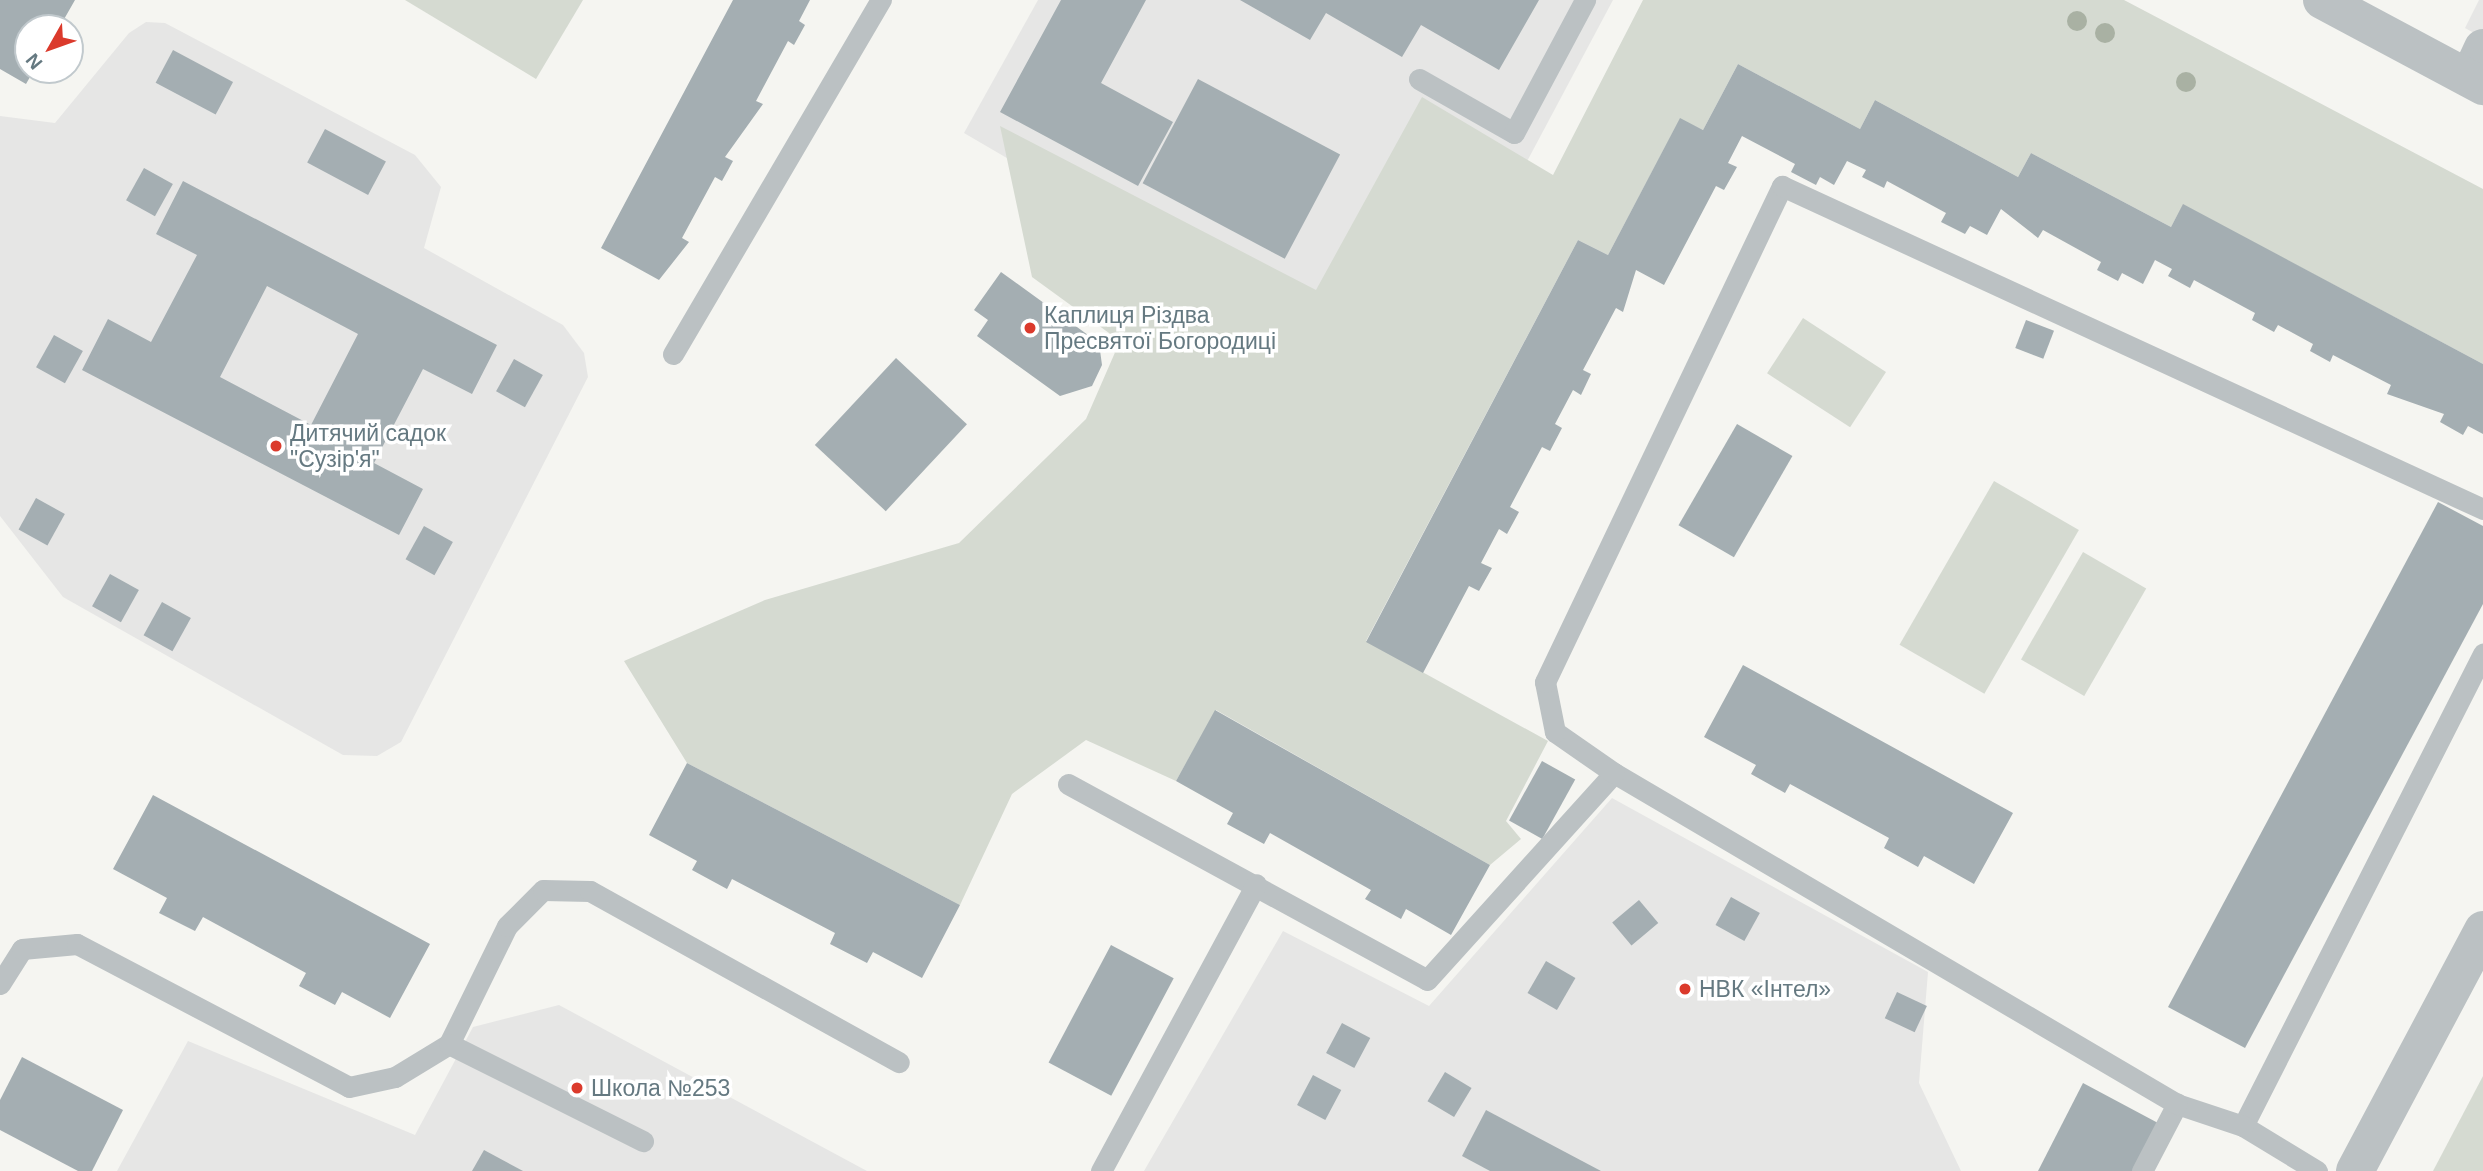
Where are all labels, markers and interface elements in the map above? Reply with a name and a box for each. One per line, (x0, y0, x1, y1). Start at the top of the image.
north arrow (14, 14, 84, 84)
text: N (22, 50, 47, 74)
place label: Каплиця Різдва Пресвятої Богородиці (1044, 301, 1276, 355)
marker: Каплиця Різдва Пресвятої Богородиці (1022, 320, 1038, 336)
place label: Дитячий садок "Сузір'я" (290, 419, 446, 473)
marker: Дитячий садок "Сузір'я" (268, 438, 284, 454)
place label: НВК «Інтел» (1699, 975, 1831, 1003)
marker: НВК «Інтел» (1677, 981, 1693, 997)
place label: Школа №253 (591, 1074, 730, 1102)
marker: Школа №253 (569, 1080, 585, 1096)

